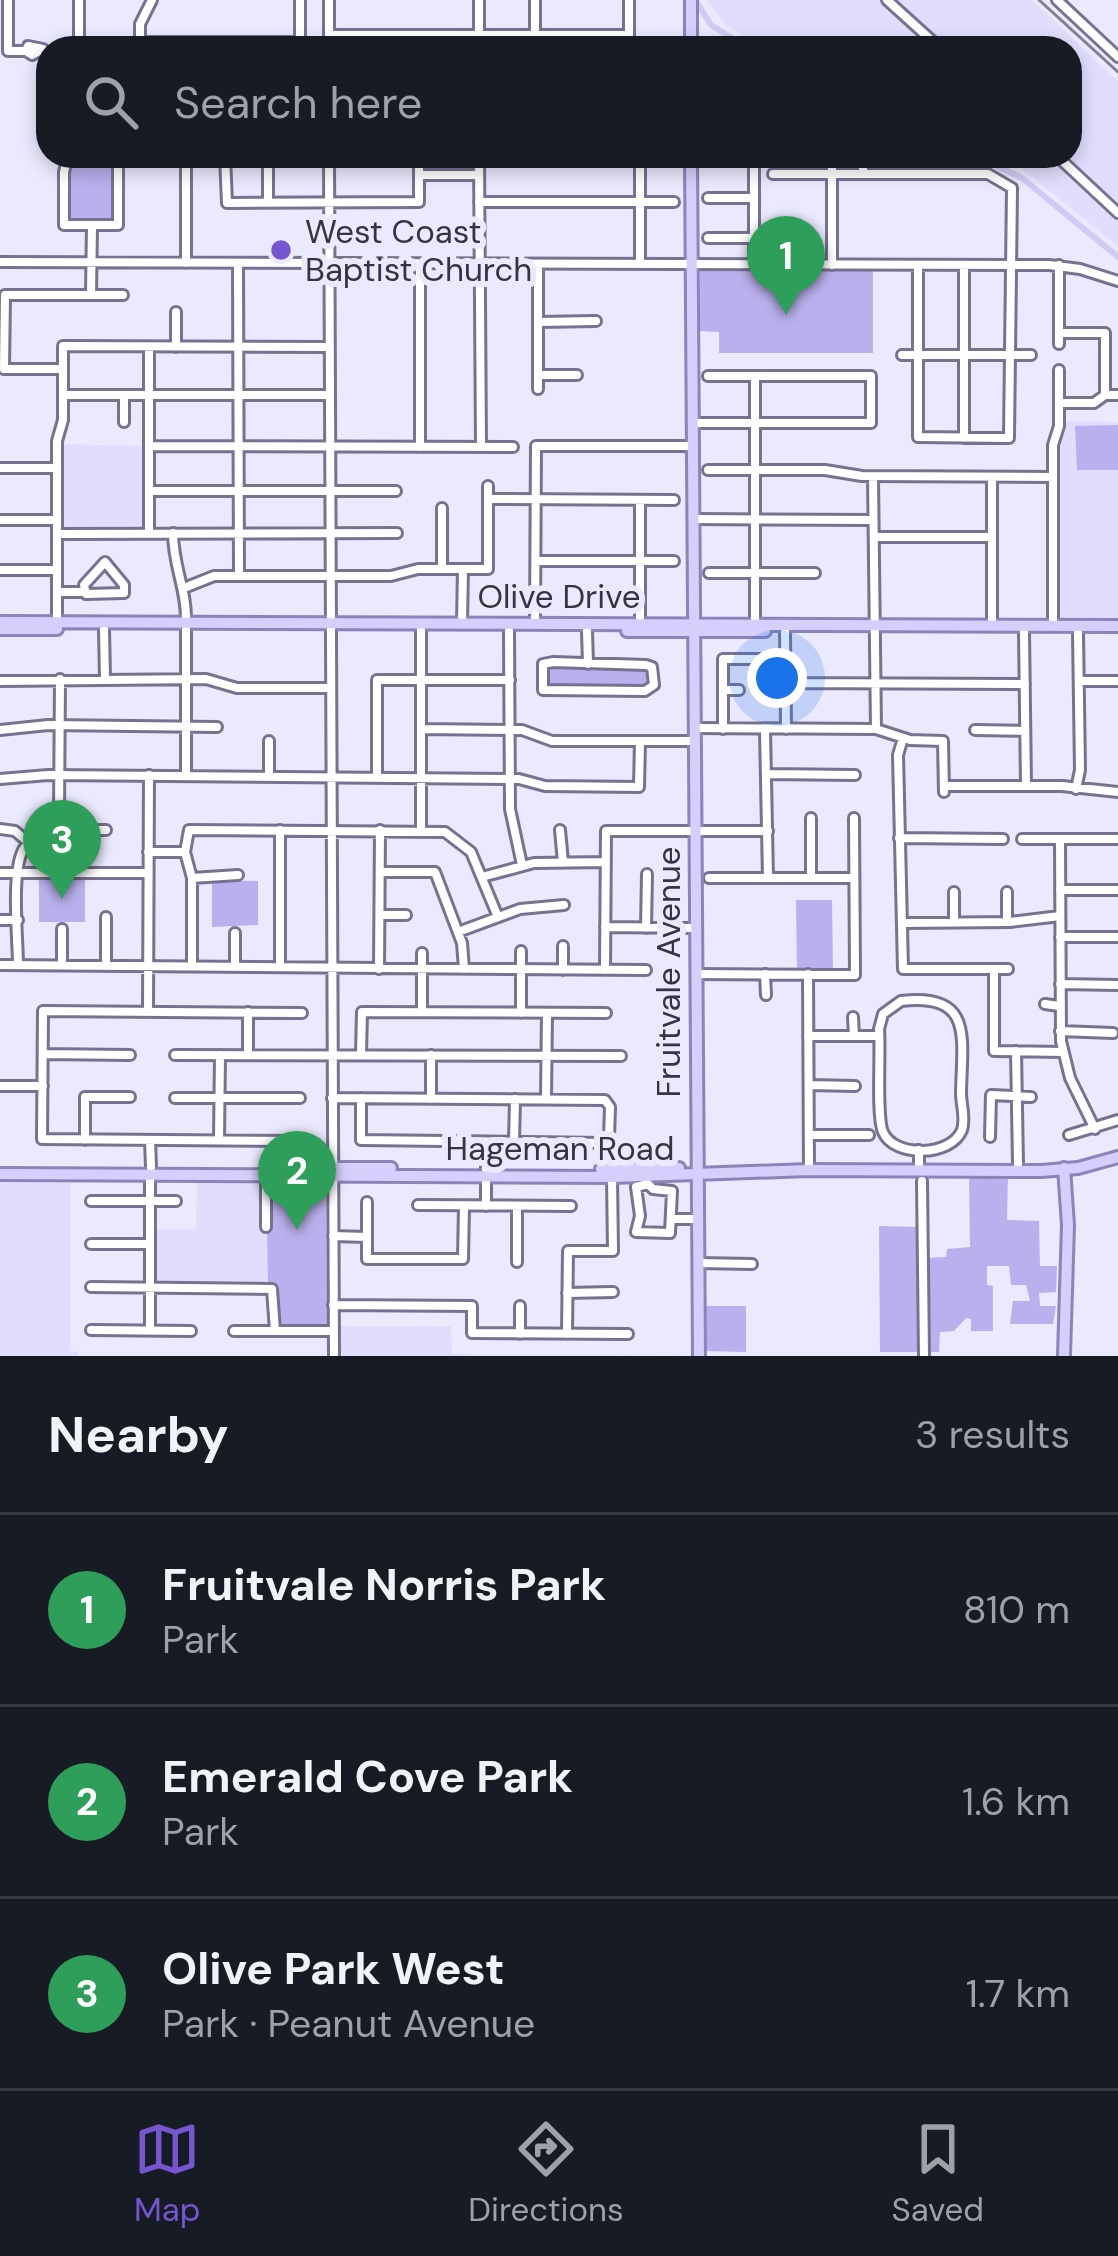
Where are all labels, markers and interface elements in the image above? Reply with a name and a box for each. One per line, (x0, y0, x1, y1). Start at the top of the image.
search box (36, 36, 1082, 168)
icon: search (78, 69, 144, 135)
text: Search here (174, 73, 422, 132)
place label: West Coast Baptist Church (305, 210, 532, 291)
pin: 1 (747, 216, 825, 315)
marker: West Coast Baptist Church (268, 237, 294, 263)
street label: Olive Drive (477, 575, 641, 618)
your location (747, 648, 807, 708)
pin: 3 (23, 800, 101, 899)
street label: Fruitvale Avenue (647, 846, 690, 1098)
street label: Hageman Road (446, 1127, 674, 1170)
pin: 2 (258, 1131, 336, 1230)
text: Nearby (48, 1401, 229, 1468)
text: 3 results (915, 1409, 1070, 1460)
text: Fruitvale Norris Park (162, 1555, 606, 1614)
text: 1 (80, 1584, 94, 1635)
text: 810 m (963, 1584, 1070, 1635)
text: Park (162, 1614, 239, 1665)
text: Emerald Cove Park (162, 1747, 573, 1806)
text: 2 (76, 1776, 98, 1827)
text: 1.6 km (962, 1776, 1070, 1827)
text: Park (162, 1806, 239, 1857)
text: Olive Park West (162, 1939, 504, 1998)
text: 3 (75, 1968, 99, 2019)
text: 1.7 km (966, 1968, 1070, 2019)
text: Park · Peanut Avenue (162, 1998, 535, 2049)
tab: Map (134, 2116, 200, 2231)
tab: Directions (468, 2116, 624, 2231)
tab: Saved (892, 2116, 984, 2231)

